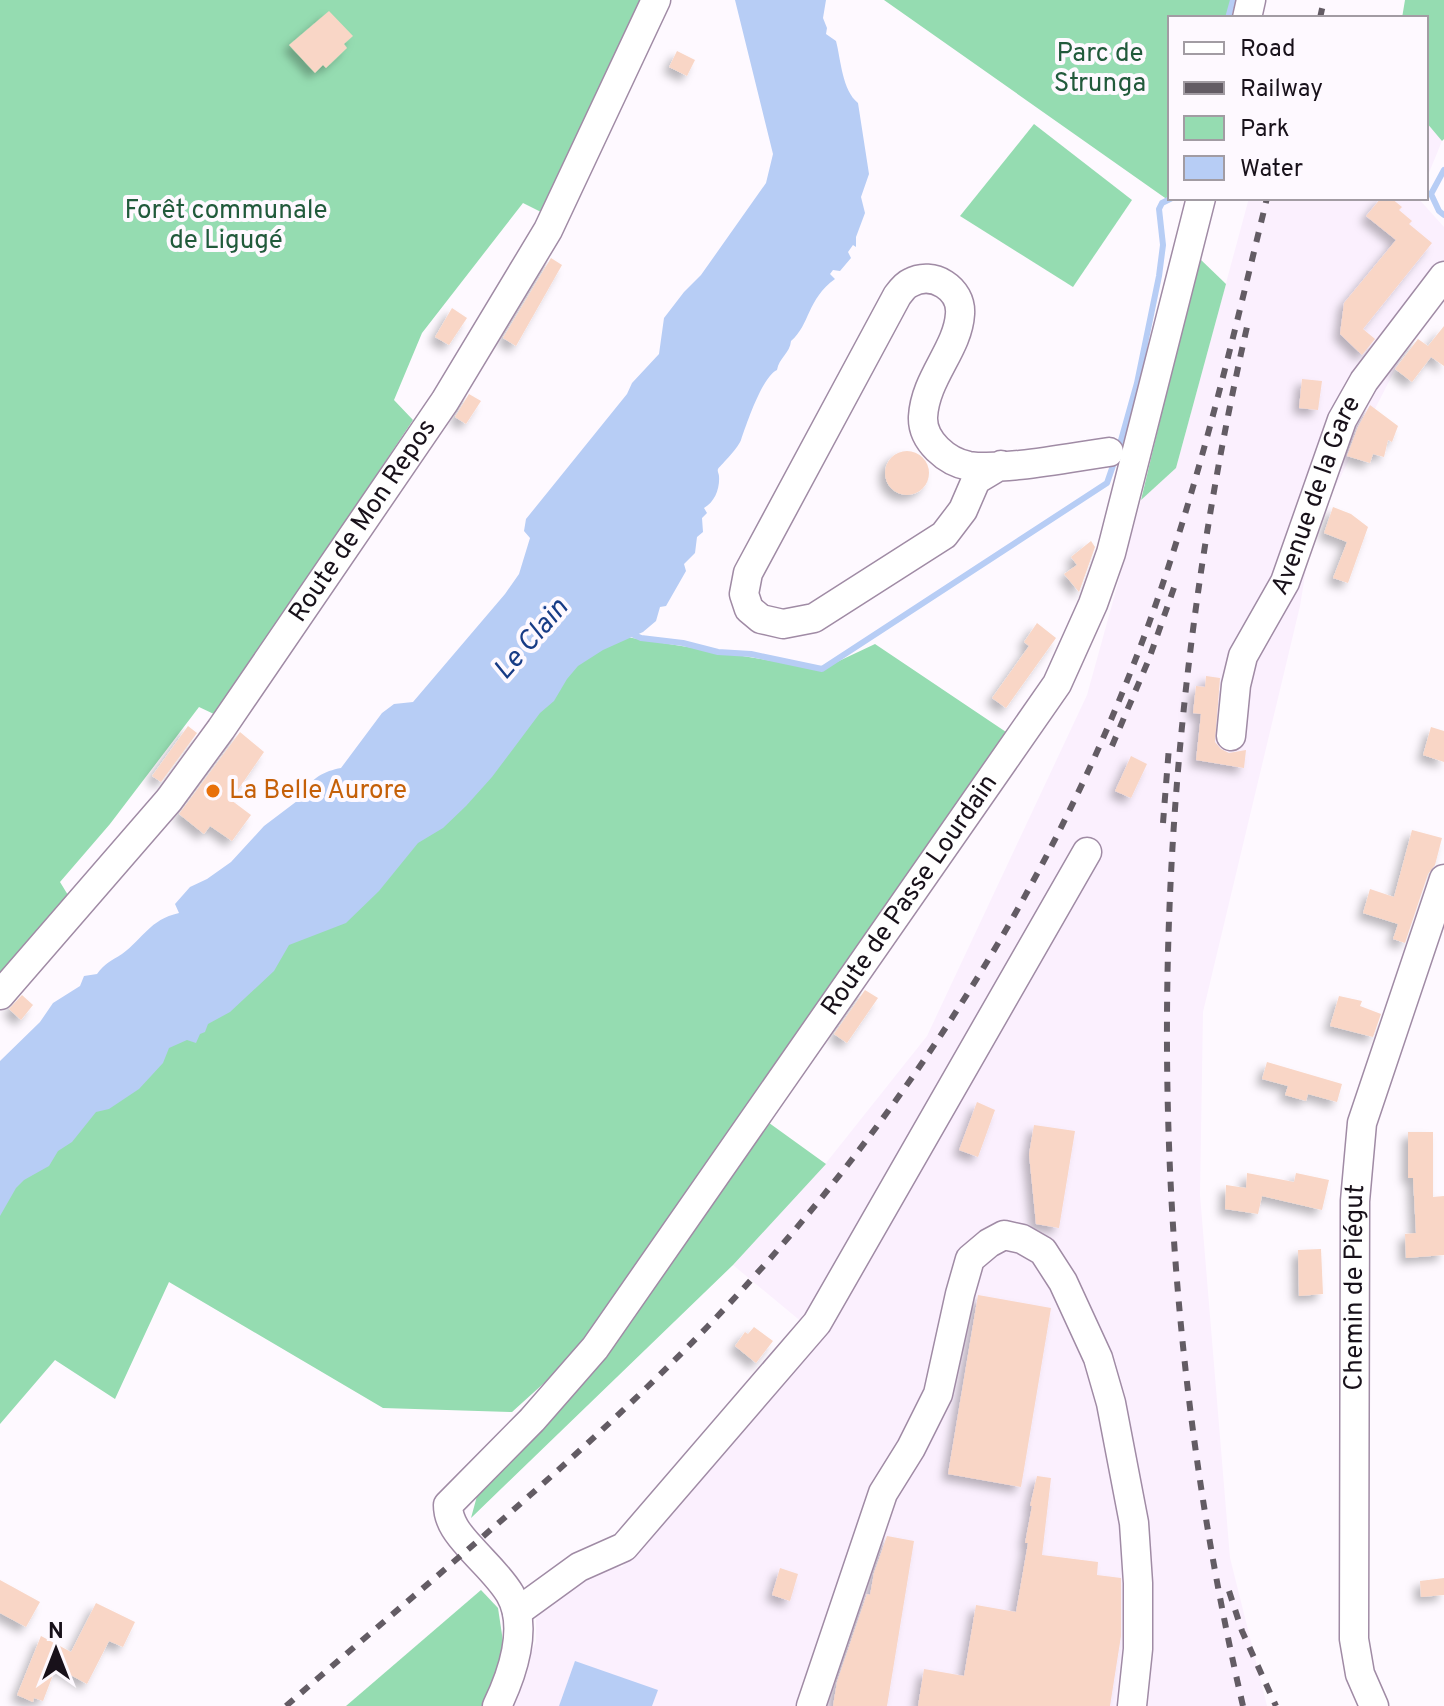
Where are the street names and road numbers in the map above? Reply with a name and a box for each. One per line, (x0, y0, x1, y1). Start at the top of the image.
street label: Avenue de la Gare (1264, 390, 1369, 602)
street label: Route de Mon Repos (282, 413, 444, 629)
street label: Route de Passe Lourdain (814, 768, 1005, 1022)
street label: Chemin de Piégut (1338, 1183, 1373, 1391)

